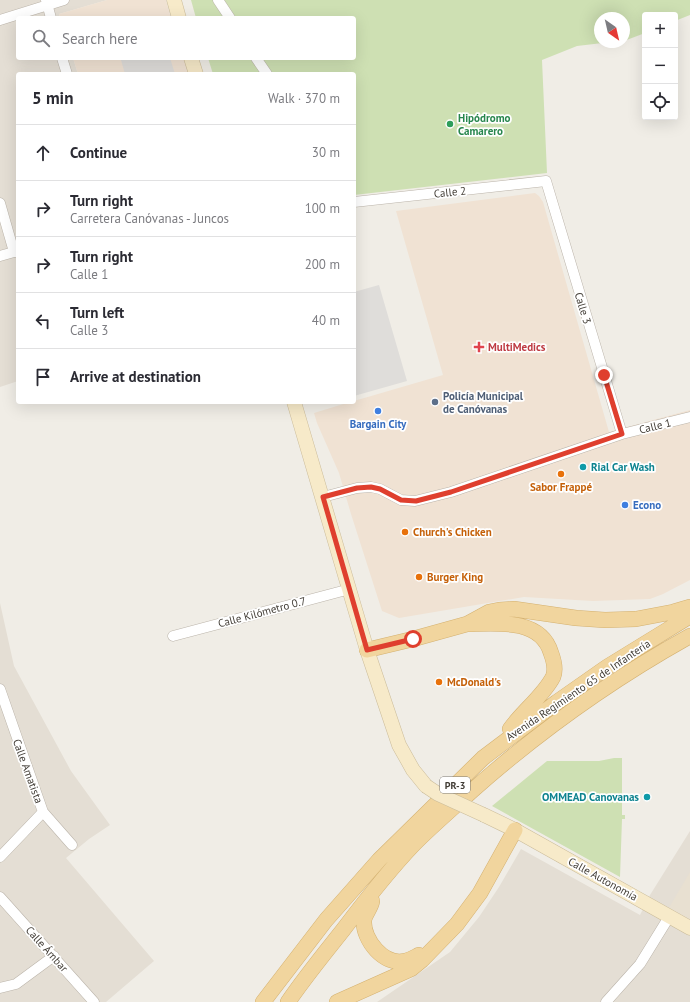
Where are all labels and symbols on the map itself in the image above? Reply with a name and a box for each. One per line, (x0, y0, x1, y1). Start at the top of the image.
north arrow (594, 12, 630, 48)
place label: Hipódromo Camarero (458, 111, 511, 138)
marker: Hipódromo Camarero (445, 119, 455, 129)
street label: Calle 2 (433, 183, 467, 201)
street label: Calle 3 (572, 290, 594, 326)
place label: MultiMedics (488, 340, 546, 354)
marker: MultiMedics (473, 341, 485, 353)
route end (595, 366, 613, 384)
place label: Policía Municipal de Canóvanas (443, 389, 524, 416)
marker: Policía Municipal de Canóvanas (430, 397, 440, 407)
marker: Bargain City (373, 406, 383, 416)
street label: Calle 1 (638, 415, 672, 437)
place label: Bargain City (350, 417, 407, 431)
place label: Rial Car Wash (591, 460, 655, 474)
marker: Rial Car Wash (578, 462, 588, 472)
marker: Sabor Frappé (556, 469, 566, 479)
place label: Sabor Frappé (530, 480, 592, 494)
place label: Econo (633, 498, 661, 512)
marker: Econo (620, 500, 630, 510)
place label: Church's Chicken (413, 525, 492, 539)
marker: Church's Chicken (400, 527, 410, 537)
place label: Burger King (427, 570, 483, 584)
marker: Burger King (414, 572, 424, 582)
street label: Calle Kilómetro 0.7 (217, 594, 307, 630)
route start (404, 630, 422, 648)
street label: Avenida Regimiento 65 de Infantería (503, 636, 653, 744)
place label: McDonald's (447, 675, 501, 689)
marker: McDonald's (434, 677, 444, 687)
street label: Calle Amatista (10, 737, 46, 805)
road number: PR-3 (440, 777, 470, 793)
place label: OMMEAD Canovanas (542, 790, 639, 804)
marker: OMMEAD Canovanas (642, 792, 652, 802)
street label: Calle Autonomía (566, 854, 640, 904)
street label: Calle Ámbar (23, 923, 71, 975)

